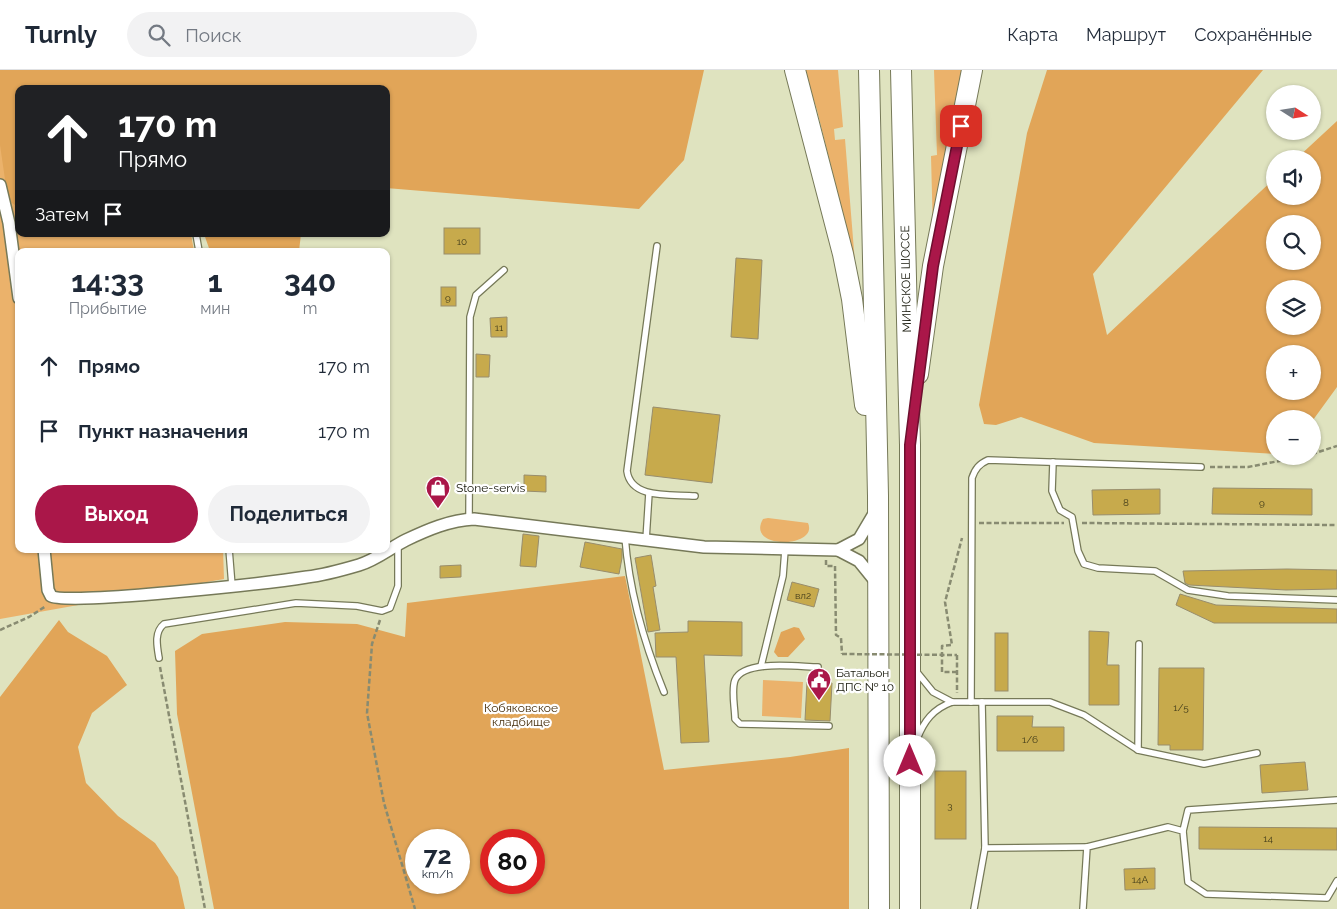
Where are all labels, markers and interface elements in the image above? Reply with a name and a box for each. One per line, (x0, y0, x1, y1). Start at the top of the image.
search box (127, 12, 477, 57)
text: Turnly (25, 20, 97, 49)
icon: search (145, 21, 173, 49)
text: Поиск (185, 24, 242, 46)
text: Карта (1007, 24, 1058, 45)
text: Маршрут (1086, 24, 1166, 45)
text: Сохранённые (1194, 24, 1312, 45)
north arrow (1266, 85, 1321, 140)
map controls (1266, 85, 1321, 465)
text: 170 m (118, 104, 217, 145)
icon: ahead (35, 105, 100, 170)
pin (940, 105, 982, 147)
icon: arrive (947, 112, 975, 140)
text: Прямо (118, 146, 187, 172)
button: sound (1266, 150, 1321, 205)
icon: arrive (99, 200, 127, 228)
text: Затем (35, 203, 89, 225)
button: search (1266, 215, 1321, 270)
street label: МИНСКОЕ ШОССЕ (898, 225, 914, 333)
house number: 10 (457, 236, 467, 247)
text: 14:33 (71, 264, 144, 299)
text: 1 (208, 264, 223, 299)
text: 340 (284, 264, 336, 299)
button: layers (1266, 280, 1321, 335)
house number: 9 (445, 292, 451, 303)
text: Прибытие (69, 299, 147, 318)
text: мин (200, 299, 230, 318)
text: m (303, 299, 317, 318)
house number: 11 (495, 322, 504, 333)
button: + (1266, 345, 1321, 400)
icon: ahead (35, 352, 63, 380)
text: Прямо (78, 355, 140, 377)
text: 170 m (318, 355, 370, 377)
button: − (1266, 410, 1321, 465)
icon: arrive (35, 417, 63, 445)
text: Пункт назначения (78, 420, 248, 442)
text: 170 m (318, 420, 370, 442)
shop icon: Stone-servis (425, 475, 451, 509)
place label: Stone-servis (456, 481, 525, 495)
button: Выход (35, 485, 198, 543)
button: Поделиться (208, 485, 370, 543)
house number: 8 (1123, 497, 1129, 508)
house number: 9 (1259, 497, 1265, 508)
house number: вл2 (795, 590, 811, 601)
place label: Батальон ДПС № 10 (836, 666, 894, 694)
public building icon: Батальон ДПС № 10 (806, 667, 832, 701)
park label: Кобяковское кладбище (484, 701, 558, 729)
house number: 1/5 (1173, 702, 1189, 713)
position arrow (883, 734, 935, 786)
house number: 1/6 (1022, 734, 1038, 745)
house number: 3 (947, 800, 953, 811)
speed limit sign: 80 (480, 829, 545, 894)
house number: 14 (1263, 833, 1273, 844)
text: 72 (423, 840, 452, 870)
text: km/h (422, 867, 453, 881)
house number: 14А (1132, 874, 1148, 885)

